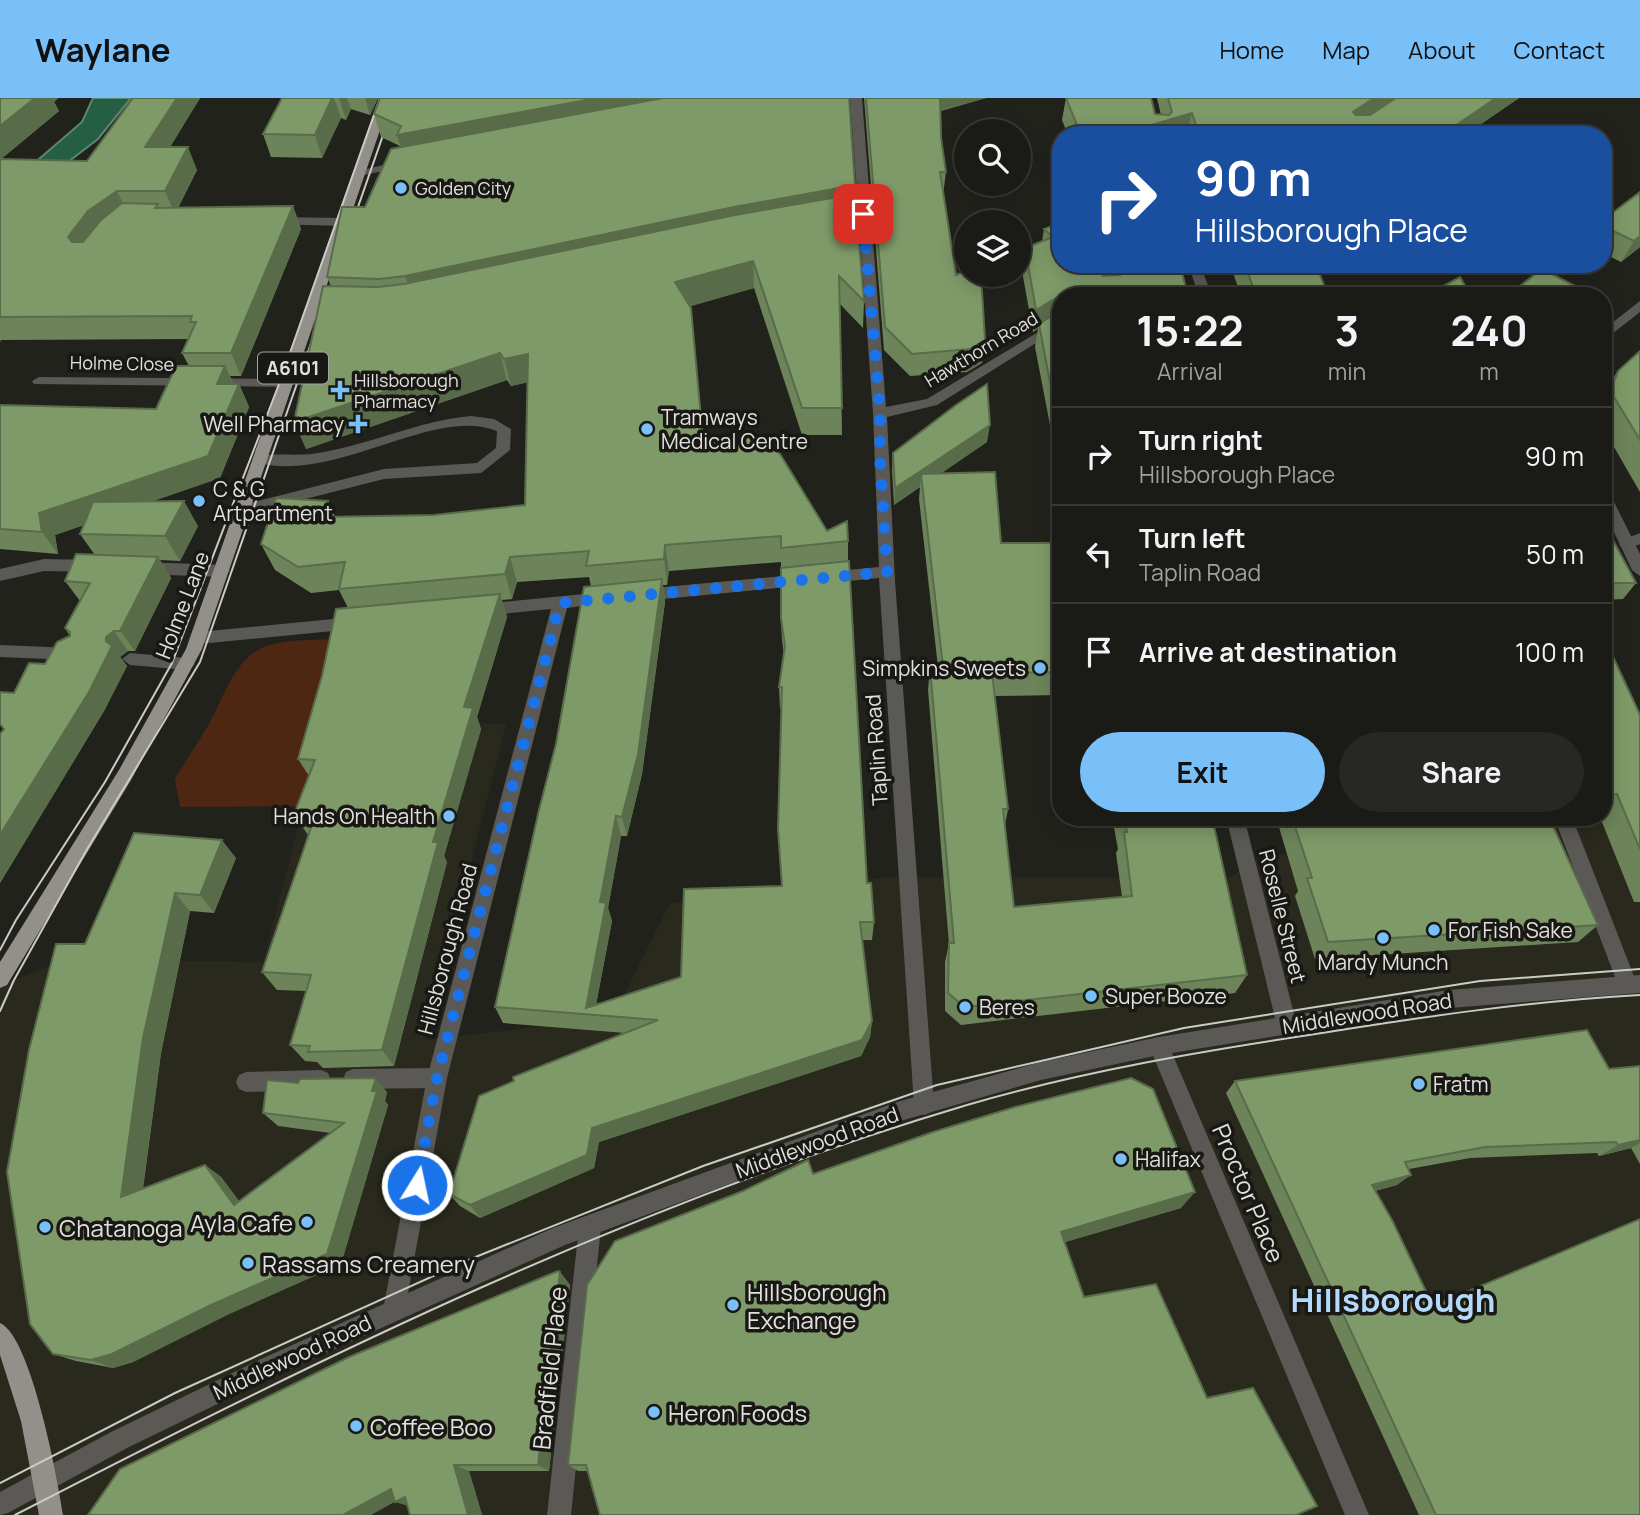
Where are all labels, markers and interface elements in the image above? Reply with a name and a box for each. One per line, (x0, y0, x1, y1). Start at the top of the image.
text: Waylane (35, 27, 171, 72)
text: Home (1219, 33, 1284, 66)
text: Map (1322, 33, 1370, 66)
text: About (1408, 33, 1476, 66)
text: Contact (1514, 33, 1605, 66)
map controls (954, 119, 1031, 287)
button: search (954, 119, 1031, 196)
text: 90 m (1195, 144, 1312, 211)
icon: right (1080, 154, 1171, 245)
place label: Golden City (415, 176, 512, 200)
marker: Golden City (393, 180, 409, 196)
pin (833, 184, 893, 244)
icon: arrive (844, 195, 882, 233)
text: Hillsborough Place (1195, 208, 1468, 252)
button: layers (954, 210, 1031, 287)
text: 15:22 (1136, 301, 1244, 359)
text: 3 (1335, 301, 1359, 359)
text: 240 (1450, 301, 1528, 359)
street label: Hawthorn Road (920, 306, 1042, 392)
street label: Holme Close (70, 350, 174, 376)
road number: A6101 (258, 352, 328, 384)
text: Arrival (1157, 355, 1223, 387)
text: min (1328, 355, 1366, 387)
text: m (1479, 355, 1499, 387)
place label: Hillsborough Pharmacy (354, 368, 459, 413)
marker: Hillsborough Pharmacy (332, 382, 348, 398)
place label: Tramways Medical Centre (661, 403, 808, 455)
place label: Well Pharmacy (203, 410, 344, 438)
marker: Well Pharmacy (350, 416, 366, 432)
marker: Tramways Medical Centre (639, 421, 655, 437)
text: Turn right (1139, 422, 1263, 458)
icon: right (1080, 437, 1118, 475)
text: 90 m (1525, 438, 1584, 474)
text: Hillsborough Place (1139, 458, 1335, 490)
place label: C & G Artpartment (213, 475, 333, 527)
marker: C & G Artpartment (191, 493, 207, 509)
text: Turn left (1139, 520, 1246, 556)
icon: left (1080, 535, 1118, 573)
text: 50 m (1526, 536, 1584, 572)
street label: Holme Lane (149, 547, 215, 663)
text: Taplin Road (1139, 556, 1261, 588)
icon: arrive (1080, 633, 1118, 671)
text: Arrive at destination (1139, 634, 1397, 670)
text: 100 m (1515, 634, 1584, 670)
place label: Simpkins Sweets (862, 654, 1026, 682)
marker: Simpkins Sweets (1032, 660, 1048, 676)
street label: Taplin Road (858, 693, 894, 807)
button: Exit (1080, 732, 1325, 812)
button: Share (1339, 732, 1584, 812)
place label: Hands On Health (273, 802, 435, 830)
marker: Hands On Health (441, 808, 457, 824)
street label: Roselle Street (1253, 846, 1313, 986)
street label: Hillsborough Road (411, 860, 483, 1038)
place label: For Fish Sake (1448, 916, 1573, 944)
marker: For Fish Sake (1426, 922, 1442, 938)
marker: Mardy Munch (1375, 930, 1391, 946)
place label: Mardy Munch (1317, 948, 1449, 976)
place label: Super Booze (1105, 982, 1227, 1010)
street label: Middlewood Road (1280, 986, 1454, 1040)
marker: Super Booze (1083, 988, 1099, 1004)
place label: Beres (979, 993, 1035, 1021)
marker: Beres (957, 999, 973, 1015)
place label: Fratm (1433, 1070, 1489, 1098)
marker: Fratm (1411, 1076, 1427, 1092)
street label: Middlewood Road (732, 1100, 902, 1184)
street label: Proctor Place (1205, 1119, 1293, 1267)
place label: Halifax (1135, 1145, 1201, 1173)
position arrow (380, 1148, 454, 1222)
marker: Halifax (1113, 1151, 1129, 1167)
place label: Ayla Cafe (190, 1206, 293, 1239)
place label: Chatanoga (59, 1211, 183, 1244)
marker: Ayla Cafe (299, 1214, 315, 1230)
marker: Chatanoga (37, 1219, 53, 1235)
place label: Rassams Creamery (262, 1247, 475, 1280)
marker: Rassams Creamery (240, 1255, 256, 1271)
place label: Hillsborough Exchange (747, 1275, 887, 1336)
district label: Hillsborough (1290, 1277, 1496, 1322)
street label: Bradfield Place (524, 1285, 574, 1451)
marker: Hillsborough Exchange (725, 1297, 741, 1313)
street label: Middlewood Road (209, 1308, 375, 1406)
place label: Heron Foods (668, 1396, 807, 1429)
marker: Heron Foods (646, 1404, 662, 1420)
place label: Coffee Boo (370, 1410, 493, 1443)
marker: Coffee Boo (348, 1418, 364, 1434)

